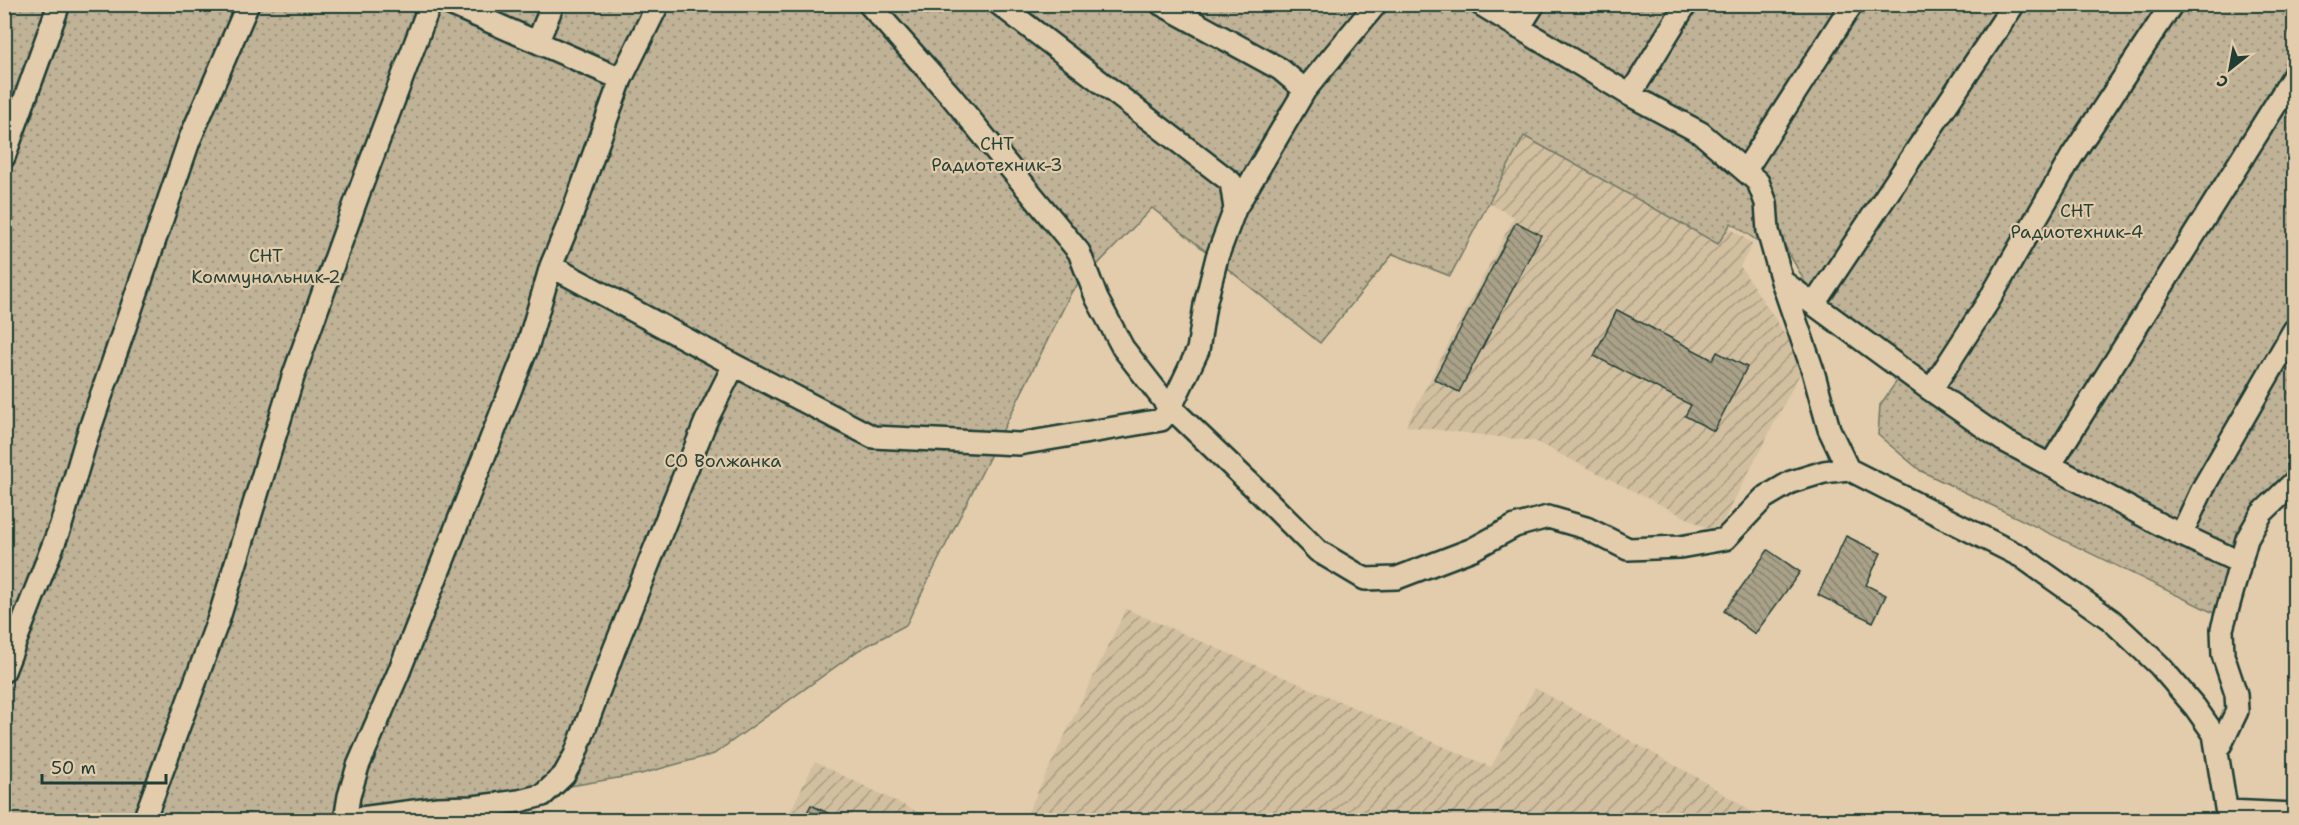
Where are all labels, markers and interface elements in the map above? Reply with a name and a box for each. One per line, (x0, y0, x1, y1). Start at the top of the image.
north arrow (2200, 39, 2260, 99)
text: С (2213, 70, 2232, 93)
park label: СНТ Радиотехник-3 (931, 132, 1063, 177)
park label: СНТ Радиотехник-4 (2011, 199, 2143, 244)
park label: СНТ Коммунальник-2 (191, 244, 341, 289)
park label: СО Волжанка (665, 449, 781, 473)
scale bar (42, 747, 166, 785)
text: 50 m (51, 756, 96, 780)

